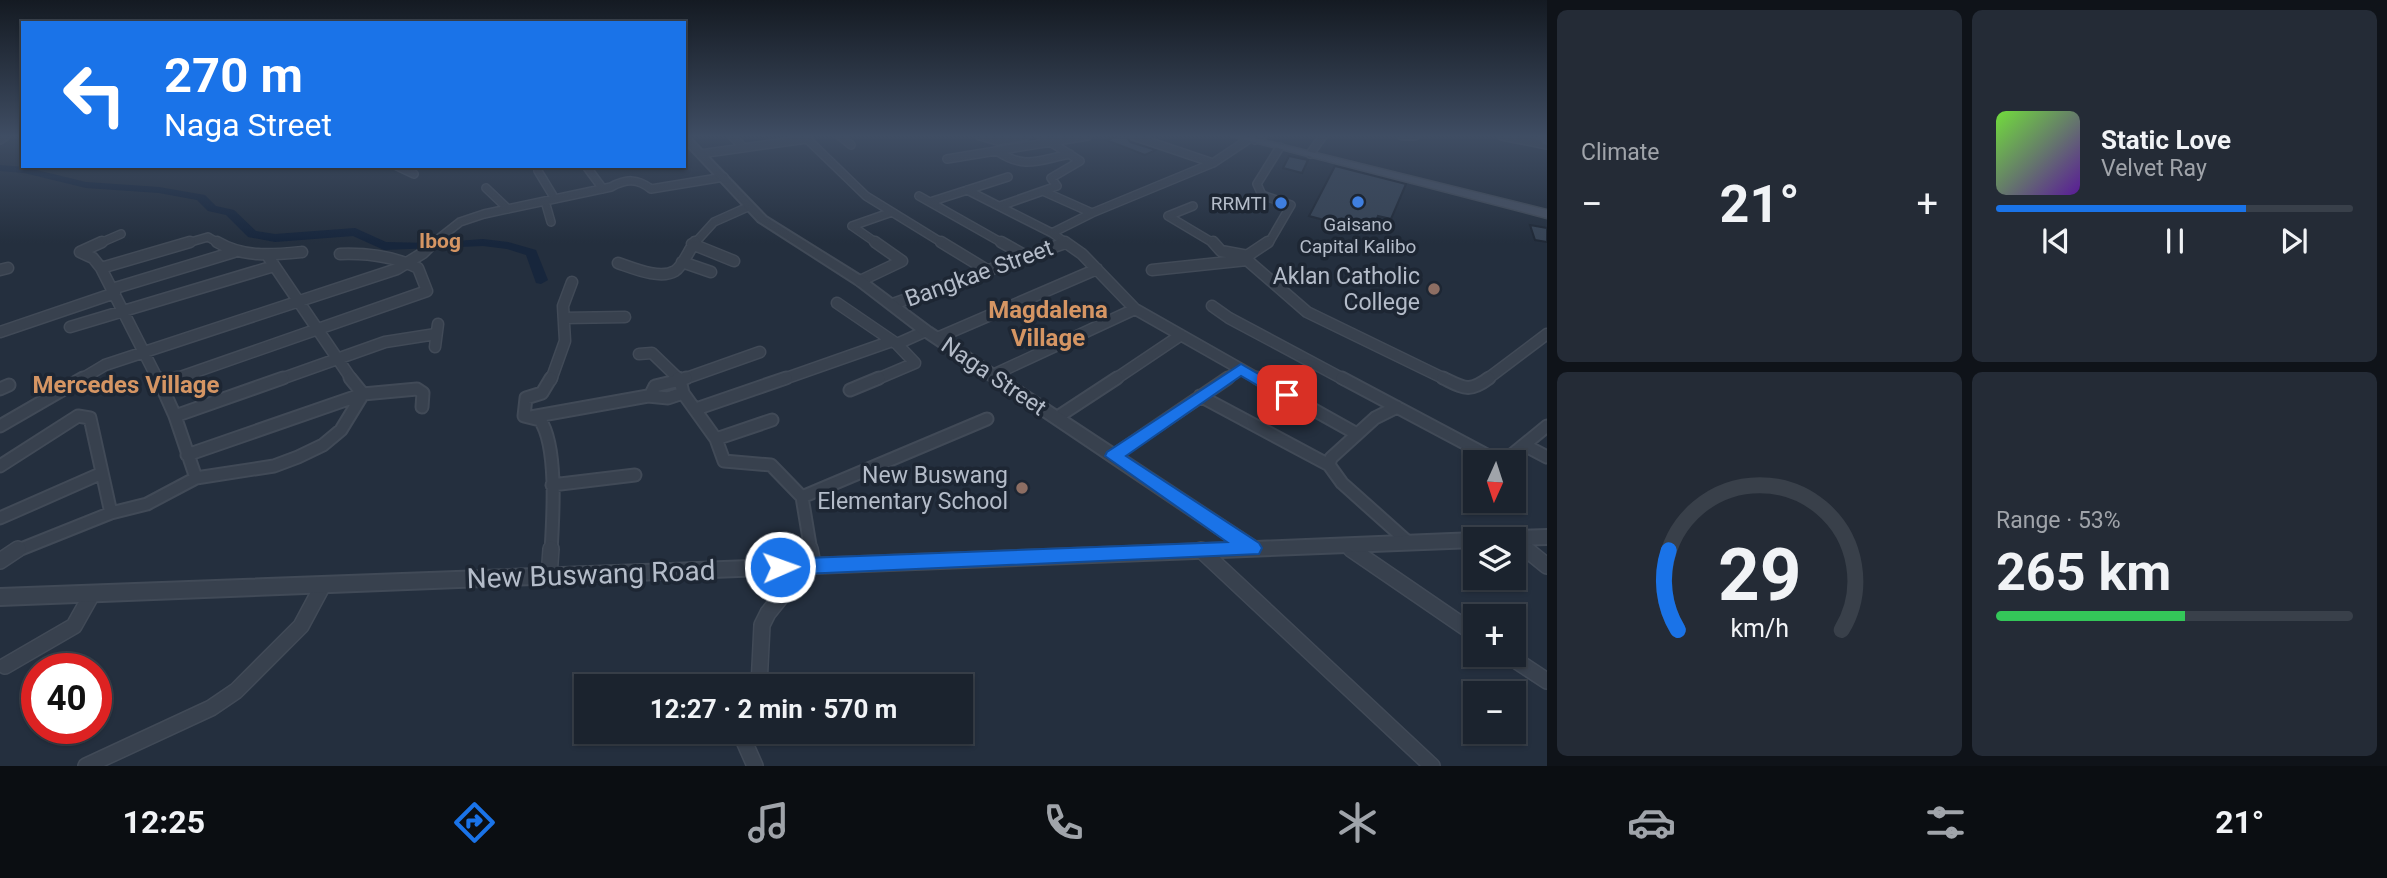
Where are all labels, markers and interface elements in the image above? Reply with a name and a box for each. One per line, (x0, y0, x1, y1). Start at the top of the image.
text: 270 m (164, 47, 303, 104)
icon: left (49, 49, 140, 140)
text: Naga Street (164, 106, 332, 144)
text: Static Love (2101, 125, 2231, 155)
text: Climate (1581, 139, 1660, 166)
text: Velvet Ray (2101, 155, 2207, 182)
text: 21° (1720, 174, 1800, 235)
text: − (1581, 182, 1603, 226)
text: + (1916, 182, 1938, 226)
place label: RRMTI (1211, 192, 1267, 215)
marker: Gaisano Capital Kalibo (1350, 194, 1366, 210)
marker: RRMTI (1273, 195, 1289, 211)
place label: Gaisano Capital Kalibo (1300, 213, 1416, 258)
icon: previous (2037, 222, 2075, 260)
icon: pause (2156, 222, 2194, 260)
icon: next (2275, 222, 2313, 260)
district label: Ibog (419, 229, 461, 253)
street label: Bangkae Street (902, 234, 1057, 313)
place label: Aklan Catholic College (1273, 263, 1420, 316)
marker: Aklan Catholic College (1426, 281, 1442, 297)
district label: Magdalena Village (988, 296, 1108, 352)
street label: Naga Street (936, 331, 1051, 421)
pin (1257, 365, 1317, 425)
district label: Mercedes Village (32, 371, 220, 399)
icon: arrive (1268, 376, 1306, 414)
north arrow (1463, 450, 1526, 513)
map controls (1463, 450, 1526, 744)
place label: New Buswang Elementary School (817, 462, 1008, 515)
marker: New Buswang Elementary School (1014, 480, 1030, 496)
text: Range · 53% (1996, 507, 2121, 534)
button: layers (1463, 527, 1526, 590)
position arrow (743, 530, 817, 604)
text: 29 (1718, 532, 1801, 618)
text: 265 km (1996, 542, 2171, 603)
street label: New Buswang Road (466, 554, 716, 595)
button: + (1463, 604, 1526, 667)
text: km/h (1730, 614, 1789, 643)
speed limit sign: 40 (21, 653, 112, 744)
button: − (1463, 681, 1526, 744)
text: 12:27 · 2 min · 570 m (650, 694, 897, 724)
icon: directions (450, 798, 499, 847)
icon: music (744, 798, 793, 847)
icon: phone (1039, 798, 1088, 847)
icon: climate (1333, 798, 1382, 847)
icon: car (1627, 798, 1676, 847)
icon: filters (1921, 798, 1970, 847)
text: 12:25 (123, 803, 205, 841)
text: 21° (2215, 803, 2264, 841)

